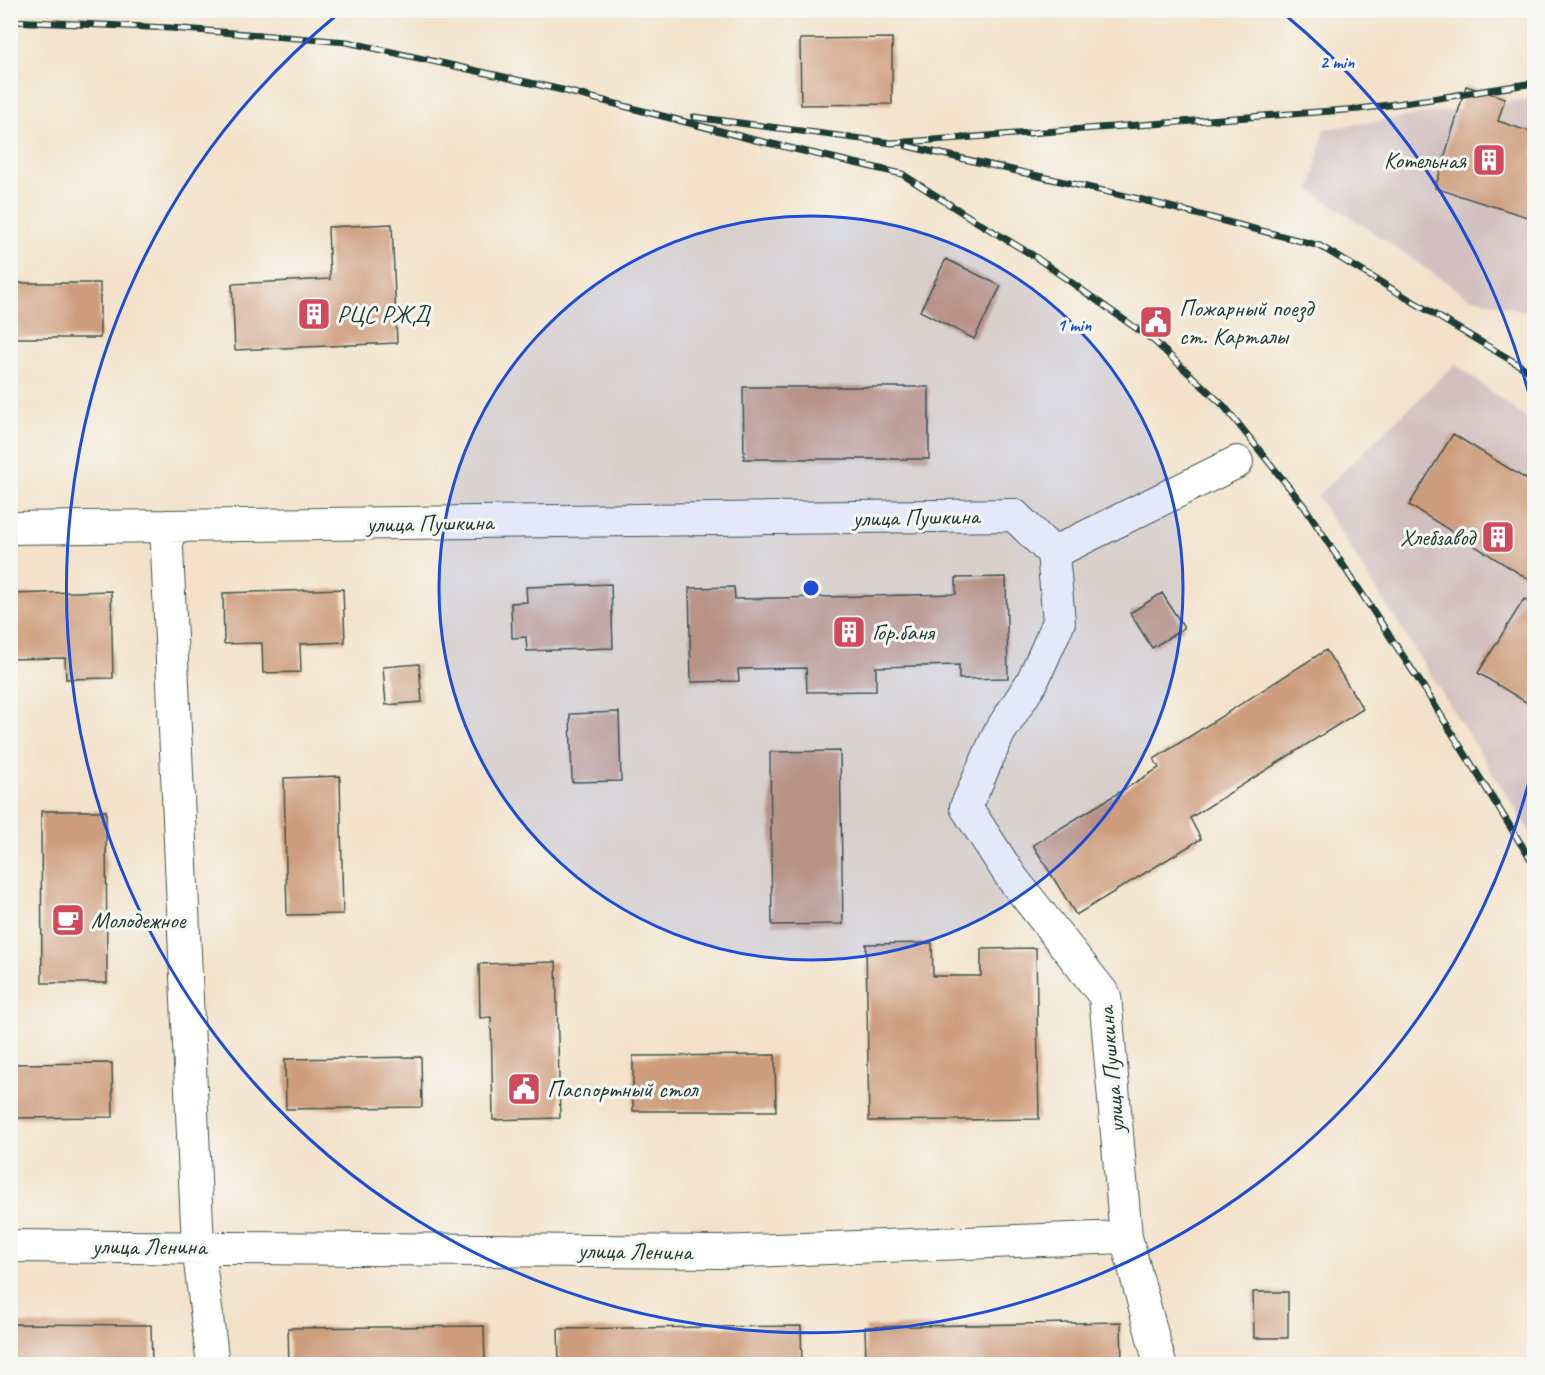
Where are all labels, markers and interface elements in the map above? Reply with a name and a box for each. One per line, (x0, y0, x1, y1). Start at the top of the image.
text: 2 min (1320, 51, 1355, 73)
building icon: Котельная (1471, 142, 1507, 178)
place label: Котельная (1384, 145, 1467, 175)
place label: Пожарный поезд ст. Карталы (1179, 293, 1316, 351)
building icon: РЦС РЖД (296, 296, 332, 332)
place label: РЦС РЖД (337, 299, 432, 329)
public building icon: Пожарный поезд ст. Карталы (1138, 304, 1174, 340)
text: 1 min (1057, 314, 1092, 336)
street label: улица Пушкина (850, 501, 982, 533)
street label: улица Пушкина (364, 507, 496, 539)
building icon: Хлебзавод (1480, 519, 1516, 555)
place label: Хлебзавод (1400, 522, 1477, 552)
centre of rings (801, 578, 821, 598)
building icon: Гор.баня (831, 614, 867, 650)
place label: Гор.баня (872, 617, 935, 647)
cafe icon: Молодежное (50, 902, 86, 938)
place label: Молодежное (91, 905, 188, 935)
street label: улица Пушкина (1090, 1003, 1132, 1136)
public building icon: Паспортный стол (506, 1071, 542, 1107)
place label: Паспортный стол (547, 1074, 700, 1104)
street label: улица Ленина (90, 1231, 208, 1261)
street label: улица Ленина (576, 1235, 694, 1267)

